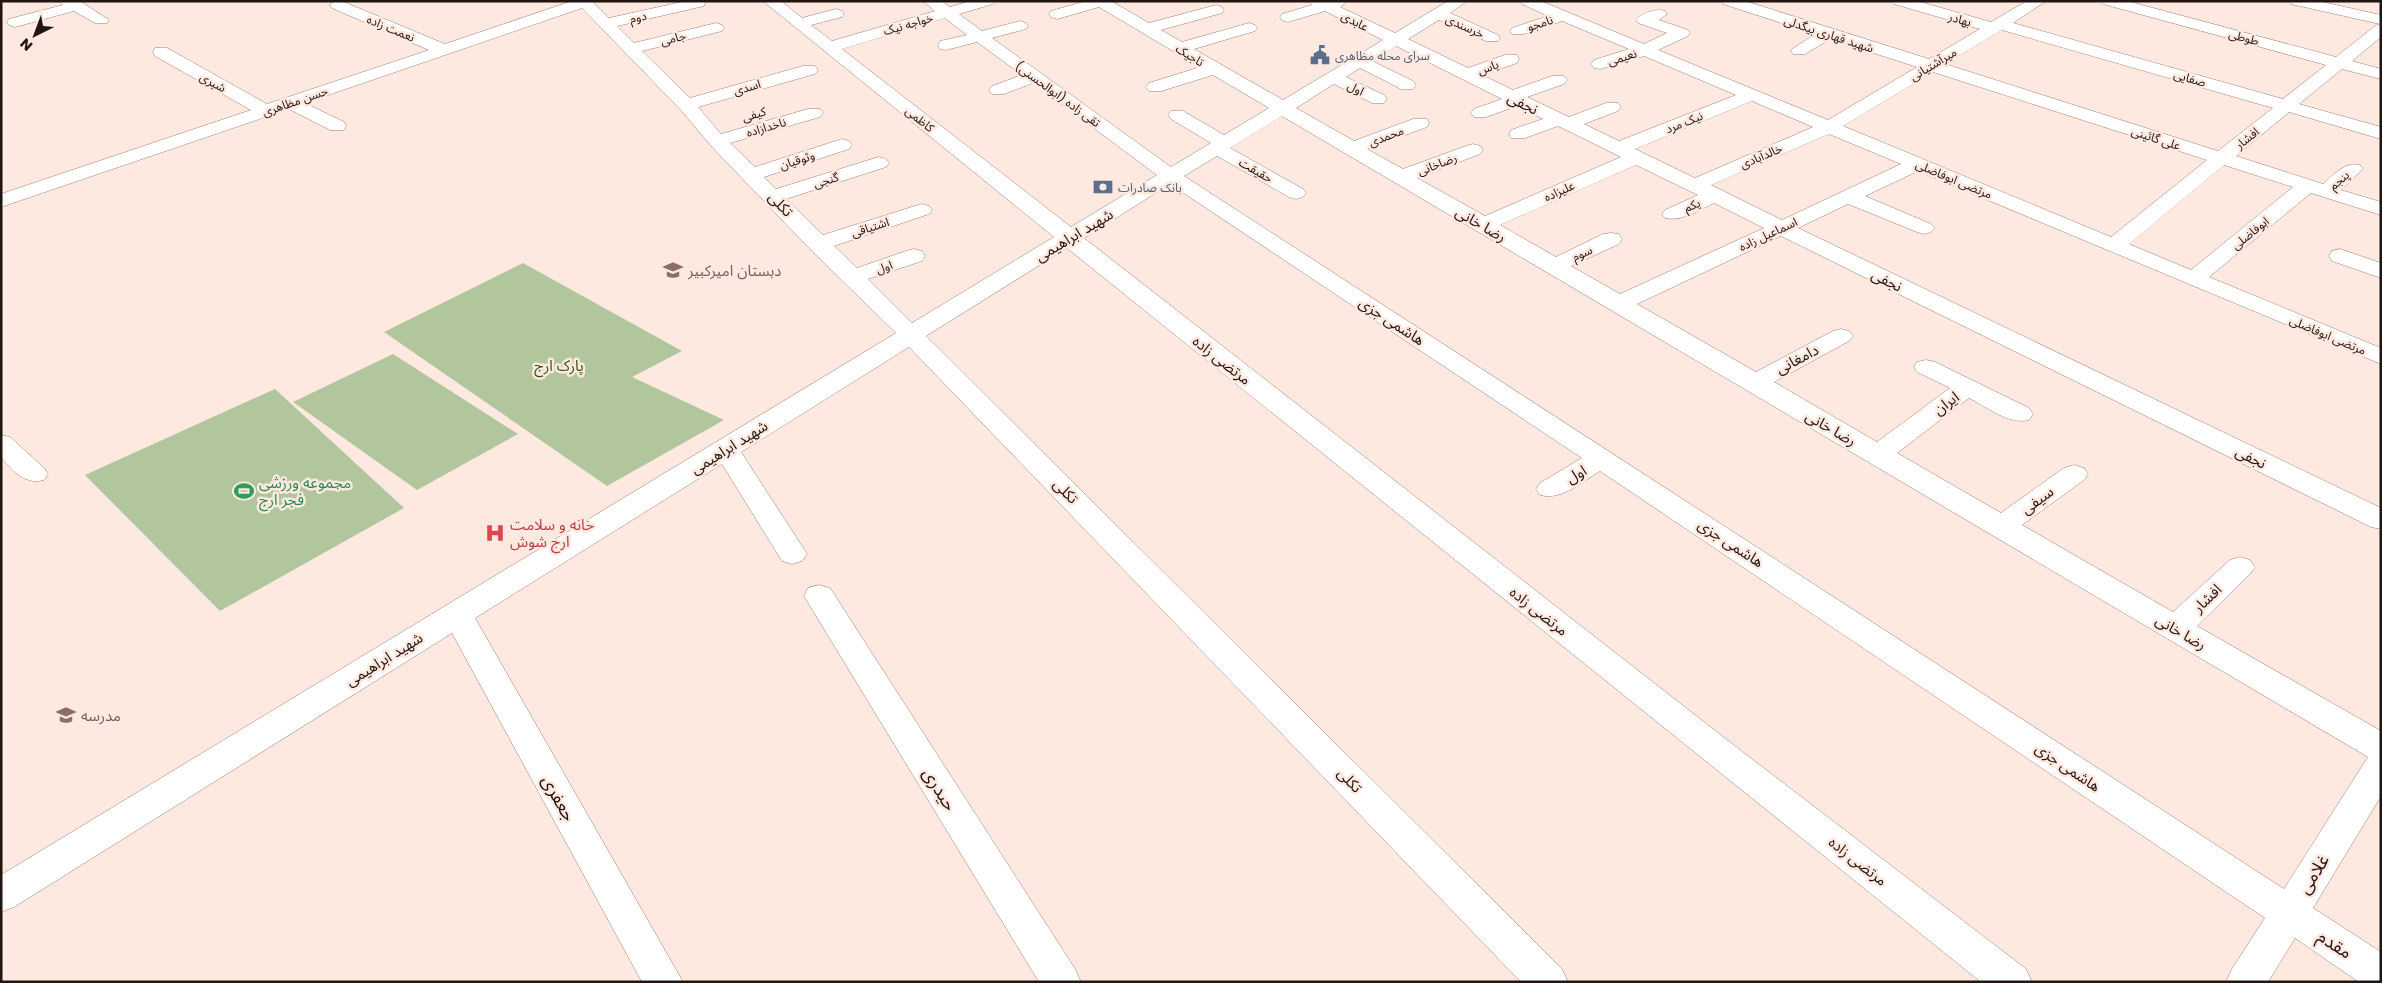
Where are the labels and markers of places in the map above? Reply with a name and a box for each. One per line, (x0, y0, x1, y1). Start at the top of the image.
public building icon: سرای محله مظاهری (1309, 44, 1331, 66)
place label: سرای محله مظاهری (1335, 47, 1430, 64)
bank icon: بانک صادرات (1092, 176, 1114, 198)
place label: بانک صادرات (1118, 179, 1182, 196)
school or university icon: دبستان امیرکبیر (662, 259, 684, 281)
place label: دبستان امیرکبیر (687, 260, 781, 281)
place label: مجموعه ورزشی فجر ارج (259, 472, 351, 512)
sports icon: مجموعه ورزشی فجر ارج (233, 480, 255, 502)
place label: خانه و سلامت ارج شوش (510, 514, 594, 554)
hospital icon: خانه و سلامت ارج شوش (484, 522, 506, 544)
school or university icon: مدرسه (55, 704, 77, 726)
place label: مدرسه (81, 705, 121, 726)

